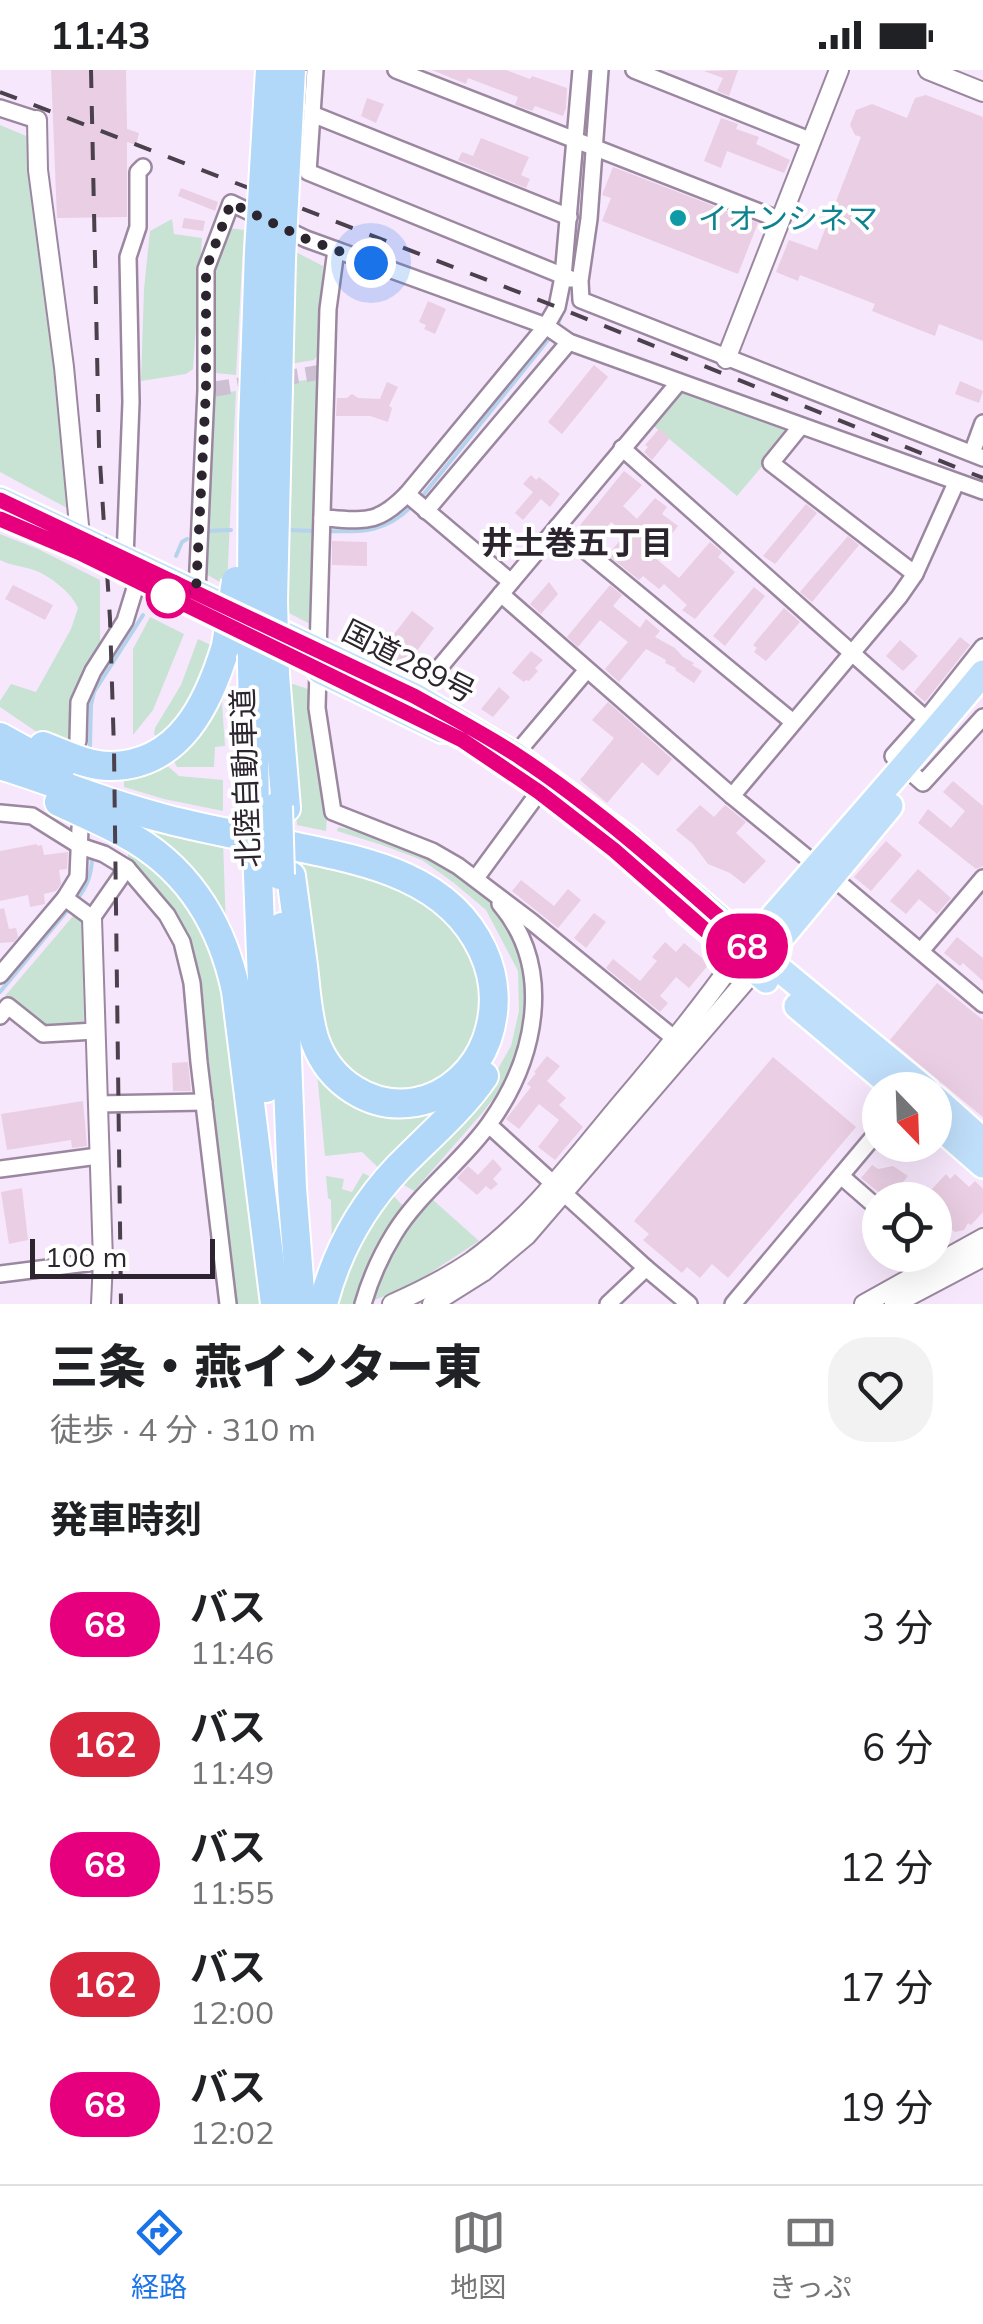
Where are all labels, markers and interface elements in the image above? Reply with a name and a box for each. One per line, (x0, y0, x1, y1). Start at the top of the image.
text: 11:43 (50, 11, 151, 59)
place label: イオンシネマ (698, 199, 878, 237)
marker: イオンシネマ (667, 207, 689, 229)
your location (346, 238, 396, 288)
district label: 井土巻五丁目 (481, 522, 673, 562)
unlabelled marker (147, 575, 189, 617)
street label: 国道289号 (336, 611, 482, 711)
street label: 北陸自動車道 (223, 687, 267, 869)
line badge: 68 (702, 914, 792, 978)
text: 68 (726, 924, 768, 968)
north arrow (862, 1072, 952, 1162)
map controls (862, 1072, 952, 1272)
button: locate (862, 1182, 952, 1272)
scale bar (30, 1234, 215, 1278)
text: 100 m (45, 1239, 127, 1274)
text: 三条・燕インター東 (50, 1336, 482, 1396)
button: heart (828, 1337, 933, 1442)
text: 徒歩 · 4 分 · 310 m (50, 1409, 316, 1449)
text: 発車時刻 (50, 1495, 202, 1543)
text: バス (190, 1583, 266, 1631)
text: 68 (84, 1602, 126, 1646)
text: 3 分 (862, 1603, 933, 1651)
text: 11:46 (190, 1632, 274, 1672)
text: バス (190, 1703, 266, 1751)
text: 162 (73, 1722, 137, 1766)
text: 6 分 (862, 1723, 933, 1771)
text: 11:49 (190, 1752, 274, 1792)
text: バス (190, 1823, 266, 1871)
text: 68 (84, 1842, 126, 1886)
text: 12 分 (839, 1843, 933, 1891)
text: 11:55 (190, 1872, 274, 1912)
text: バス (190, 1943, 266, 1991)
text: 162 (73, 1962, 137, 2006)
text: 17 分 (839, 1963, 933, 2011)
text: 12:00 (190, 1992, 274, 2032)
text: バス (190, 2063, 266, 2111)
text: 68 (84, 2082, 126, 2126)
text: 19 分 (839, 2083, 933, 2131)
text: 12:02 (190, 2112, 274, 2152)
tab: 経路 (131, 2205, 187, 2305)
tab: 地図 (450, 2205, 506, 2305)
tab: きっぷ (769, 2205, 852, 2305)

